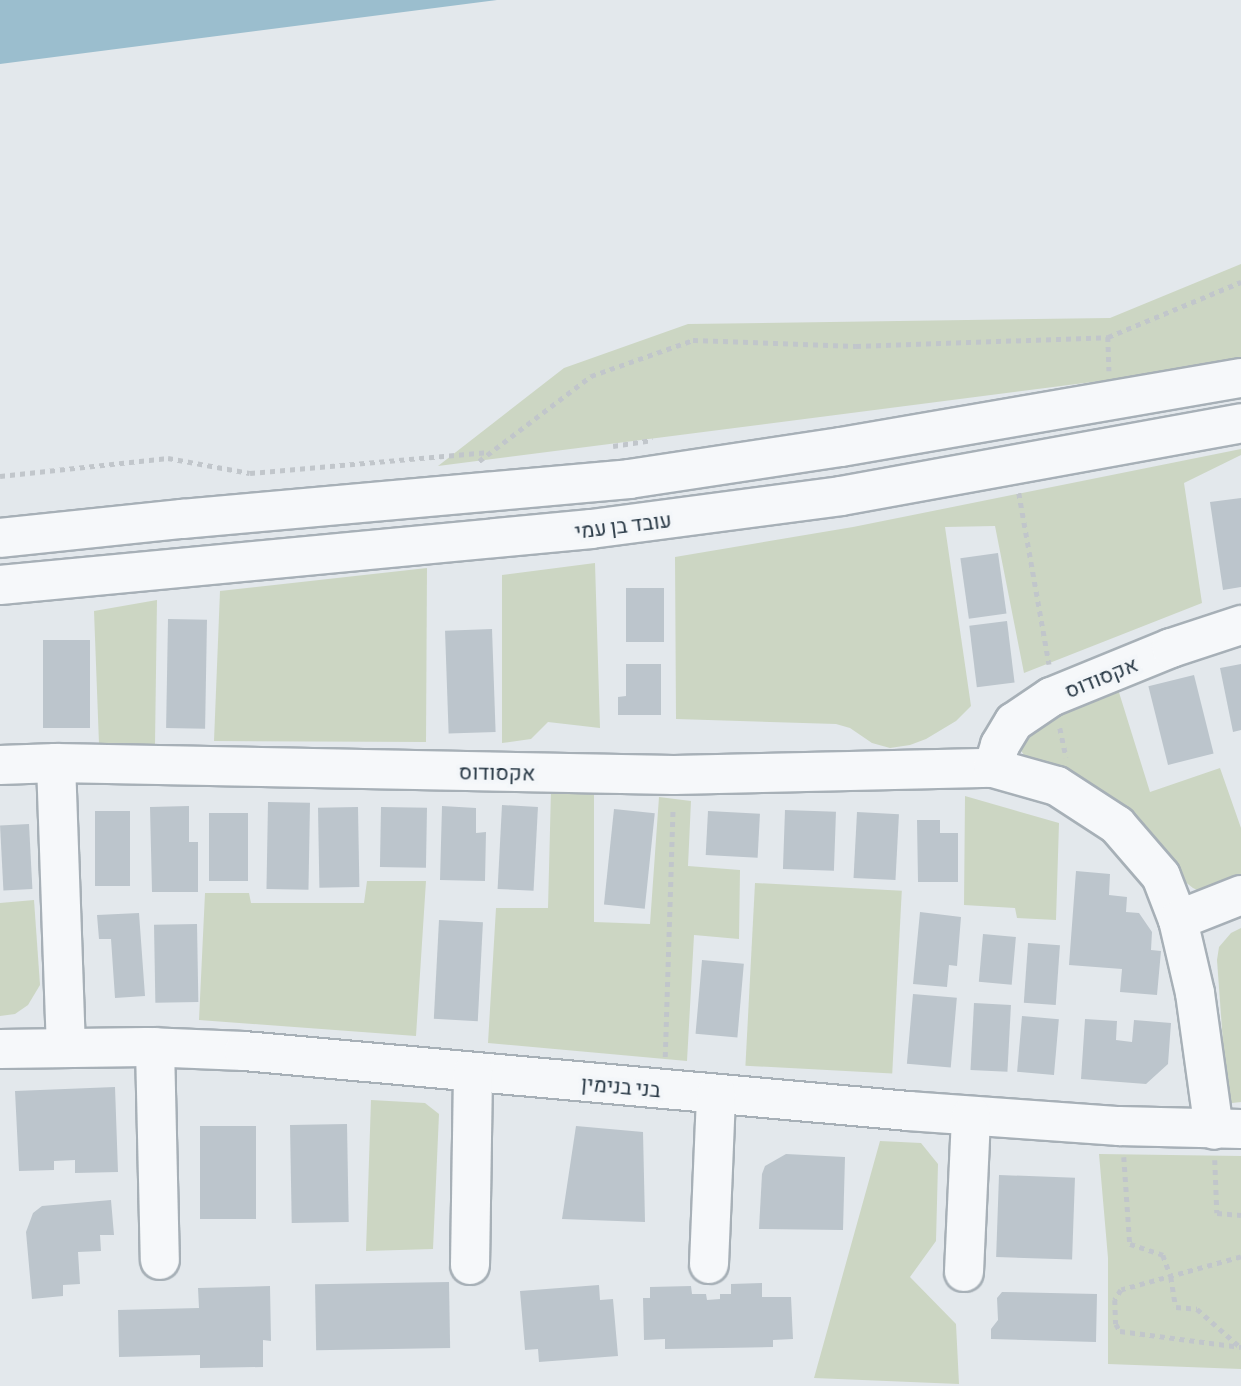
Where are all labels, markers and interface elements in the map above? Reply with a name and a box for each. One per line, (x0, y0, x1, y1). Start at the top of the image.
street label: עובד בן עמי (573, 507, 673, 543)
street label: אקסודוס (1061, 651, 1141, 703)
street label: אקסודוס (458, 759, 536, 785)
street label: בני בנימין (580, 1070, 662, 1102)

